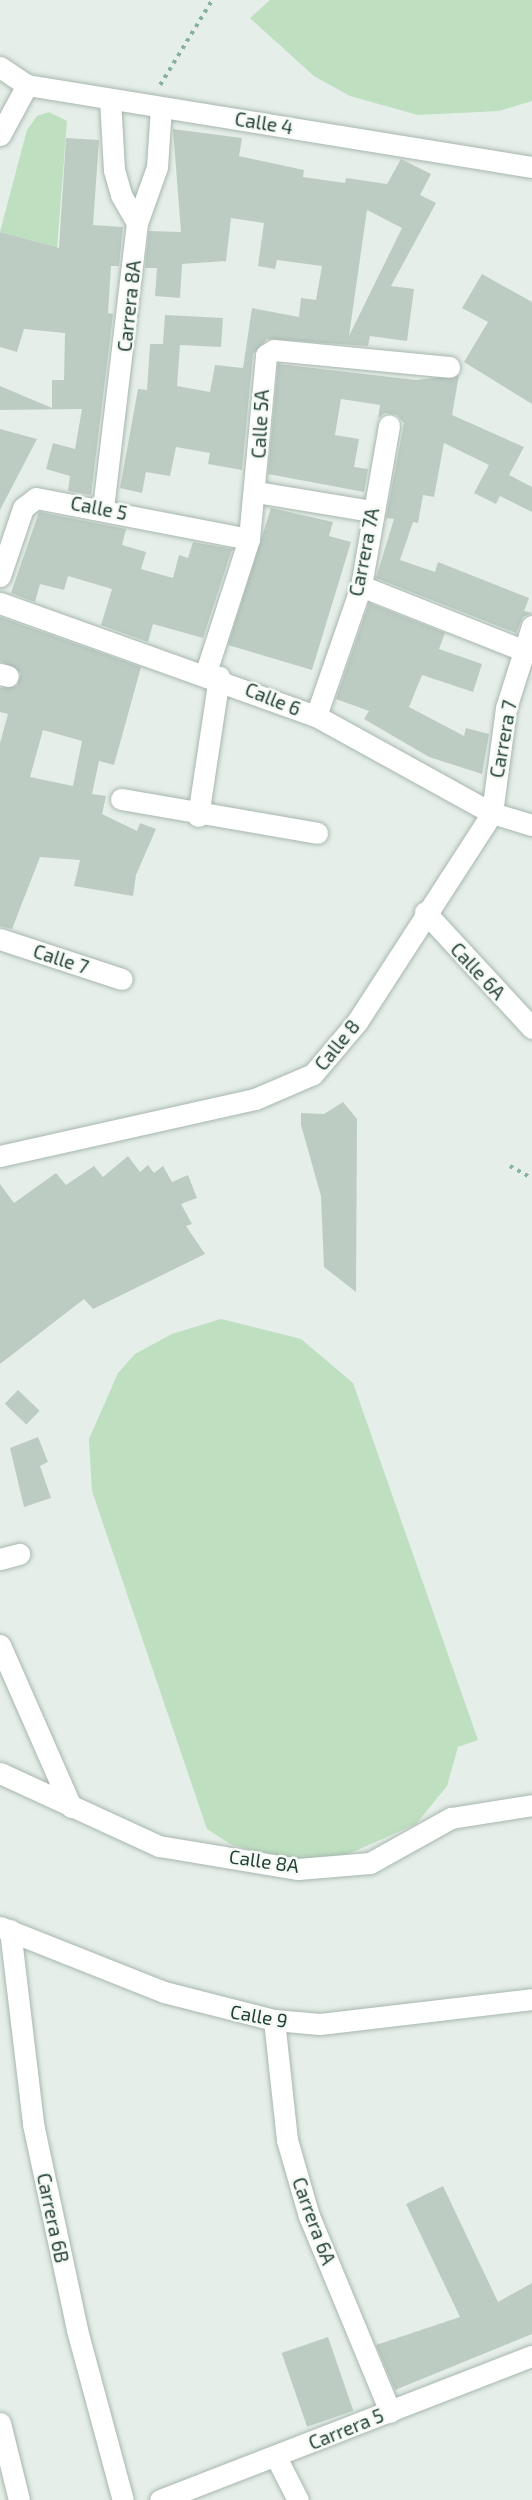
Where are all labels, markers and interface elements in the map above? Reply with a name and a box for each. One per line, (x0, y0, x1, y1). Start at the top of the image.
street label: Calle 4 (233, 107, 295, 139)
street label: Carrera 8A (113, 259, 145, 353)
street label: Calle 5A (247, 389, 273, 459)
street label: Calle 5 (69, 491, 129, 525)
street label: Carrera 7A (344, 506, 384, 598)
street label: Calle 6 (242, 678, 304, 720)
street label: Carrera 7 (485, 698, 521, 780)
street label: Calle 6A (446, 938, 510, 1004)
street label: Calle 7 (31, 939, 91, 979)
street label: Calle 8 (310, 1015, 364, 1075)
street label: Calle 8A (228, 1845, 300, 1877)
street label: Calle 9 (229, 2000, 289, 2032)
street label: Carrera 6B (32, 2171, 74, 2265)
street label: Carrera 6A (288, 2174, 340, 2268)
street label: Carrera 5 (305, 2404, 387, 2454)

